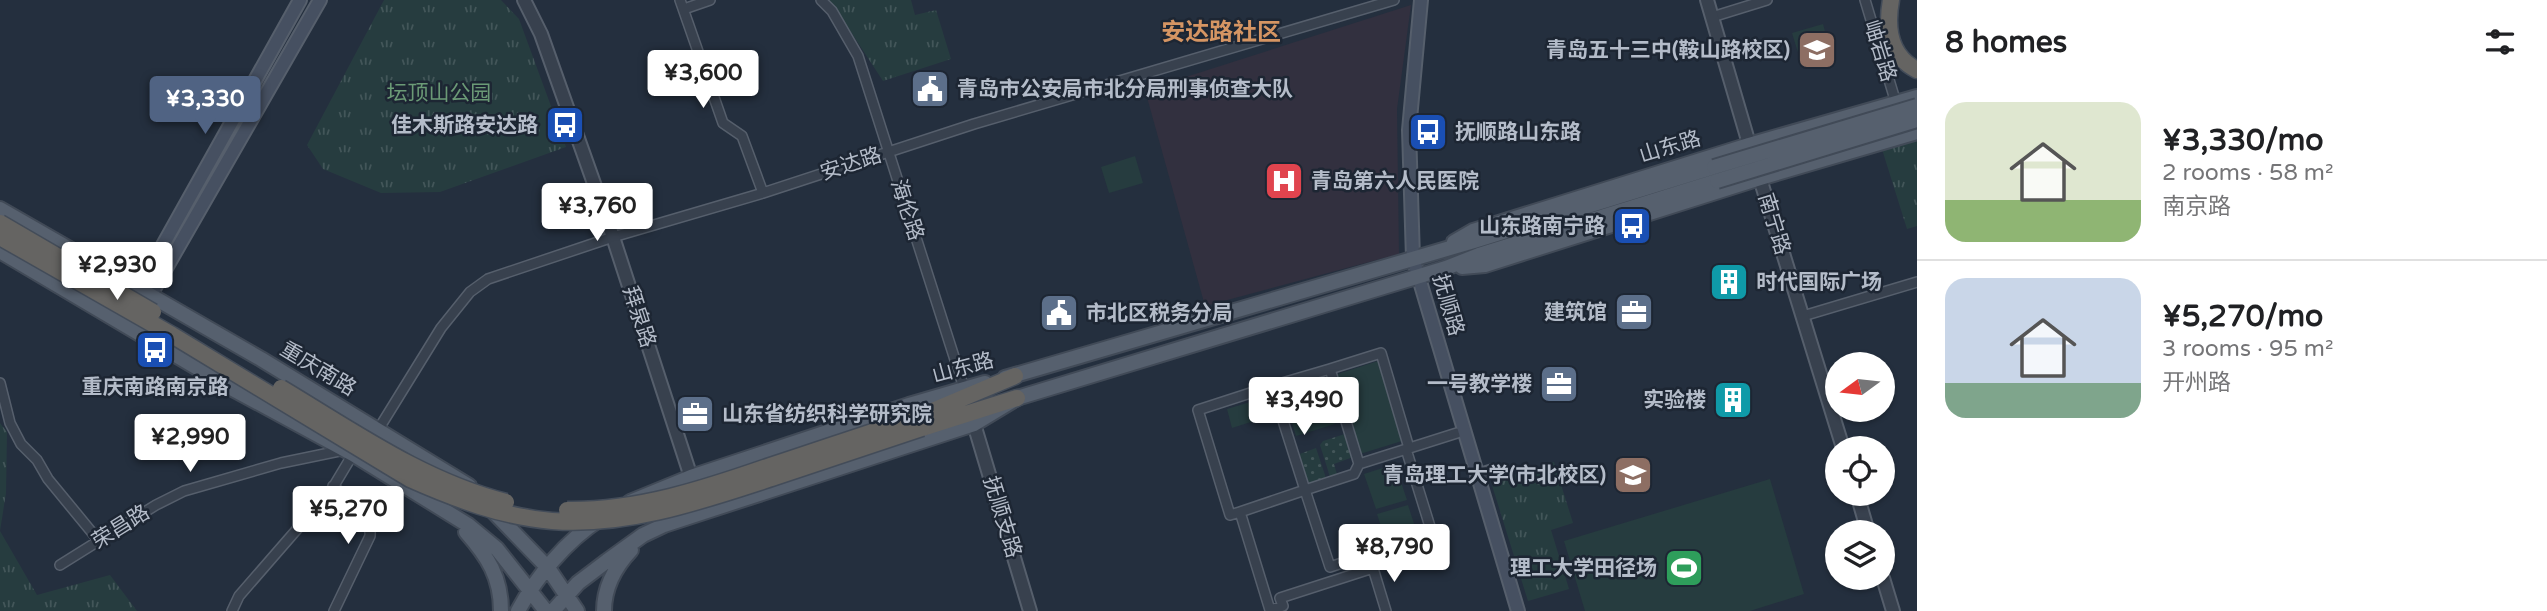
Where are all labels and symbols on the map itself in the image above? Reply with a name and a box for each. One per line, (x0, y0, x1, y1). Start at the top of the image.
street label: 岫岩路 (1859, 17, 1901, 85)
district label: 安达路社区 (1161, 18, 1281, 47)
school or university icon: 青岛五十三中(鞍山路校区) (1796, 29, 1838, 71)
place label: 青岛五十三中(鞍山路校区) (1546, 38, 1790, 63)
pin: ¥3,600 (646, 50, 760, 110)
public building icon: 青岛市公安局市北分局刑事侦查大队 (909, 68, 951, 110)
pin: ¥3,330 (148, 76, 262, 136)
place label: 青岛市公安局市北分局刑事侦查大队 (957, 77, 1293, 102)
park label: 坛顶山公园 (387, 81, 492, 106)
bus stop icon: 佳木斯路安达路 (544, 104, 586, 146)
bus stop icon: 抚顺路山东路 (1407, 111, 1449, 153)
place label: 佳木斯路安达路 (391, 113, 538, 138)
place label: 抚顺路山东路 (1455, 120, 1581, 145)
street label: 山东路 (1636, 126, 1704, 168)
street label: 安达路 (817, 142, 885, 186)
hospital icon: 青岛第六人民医院 (1263, 160, 1305, 202)
place label: 青岛第六人民医院 (1311, 169, 1479, 194)
street label: 海伦路 (885, 176, 929, 244)
pin: ¥3,760 (540, 184, 654, 243)
street label: 南宁路 (1753, 190, 1795, 258)
bus stop icon: 山东路南宁路 (1611, 205, 1653, 247)
place label: 山东路南宁路 (1479, 214, 1605, 239)
pin: ¥2,930 (60, 243, 174, 302)
building icon: 时代国际广场 (1708, 261, 1750, 303)
place label: 时代国际广场 (1756, 270, 1882, 295)
street label: 抚顺路 (1427, 271, 1469, 339)
street label: 拜泉路 (617, 283, 661, 351)
office icon: 建筑馆 (1613, 291, 1655, 333)
public building icon: 市北区税务分局 (1038, 292, 1080, 334)
place label: 建筑馆 (1544, 300, 1607, 325)
place label: 市北区税务分局 (1086, 301, 1233, 326)
bus stop icon: 重庆南路南京路 (134, 329, 176, 371)
street label: 重庆南路 (276, 337, 360, 401)
street label: 山东路 (929, 348, 997, 388)
north arrow (1825, 352, 1895, 422)
office icon: 一号教学楼 (1538, 363, 1580, 405)
place label: 一号教学楼 (1427, 372, 1532, 397)
place label: 重庆南路南京路 (82, 375, 229, 400)
pin: ¥3,490 (1247, 378, 1361, 437)
building icon: 实验楼 (1712, 379, 1754, 421)
place label: 实验楼 (1643, 388, 1706, 413)
office icon: 山东省纺织科学研究院 (674, 393, 716, 435)
place label: 山东省纺织科学研究院 (722, 402, 932, 427)
pin: ¥2,990 (133, 414, 247, 474)
school or university icon: 青岛理工大学(市北校区) (1612, 454, 1654, 496)
place label: 青岛理工大学(市北校区) (1383, 463, 1606, 488)
street label: 抚顺支路 (978, 473, 1026, 561)
pin: ¥5,270 (291, 486, 405, 546)
street label: 荣昌路 (88, 500, 154, 554)
pin: ¥8,790 (1337, 524, 1451, 584)
sports icon: 理工大学田径场 (1663, 547, 1705, 589)
place label: 理工大学田径场 (1510, 556, 1657, 581)

